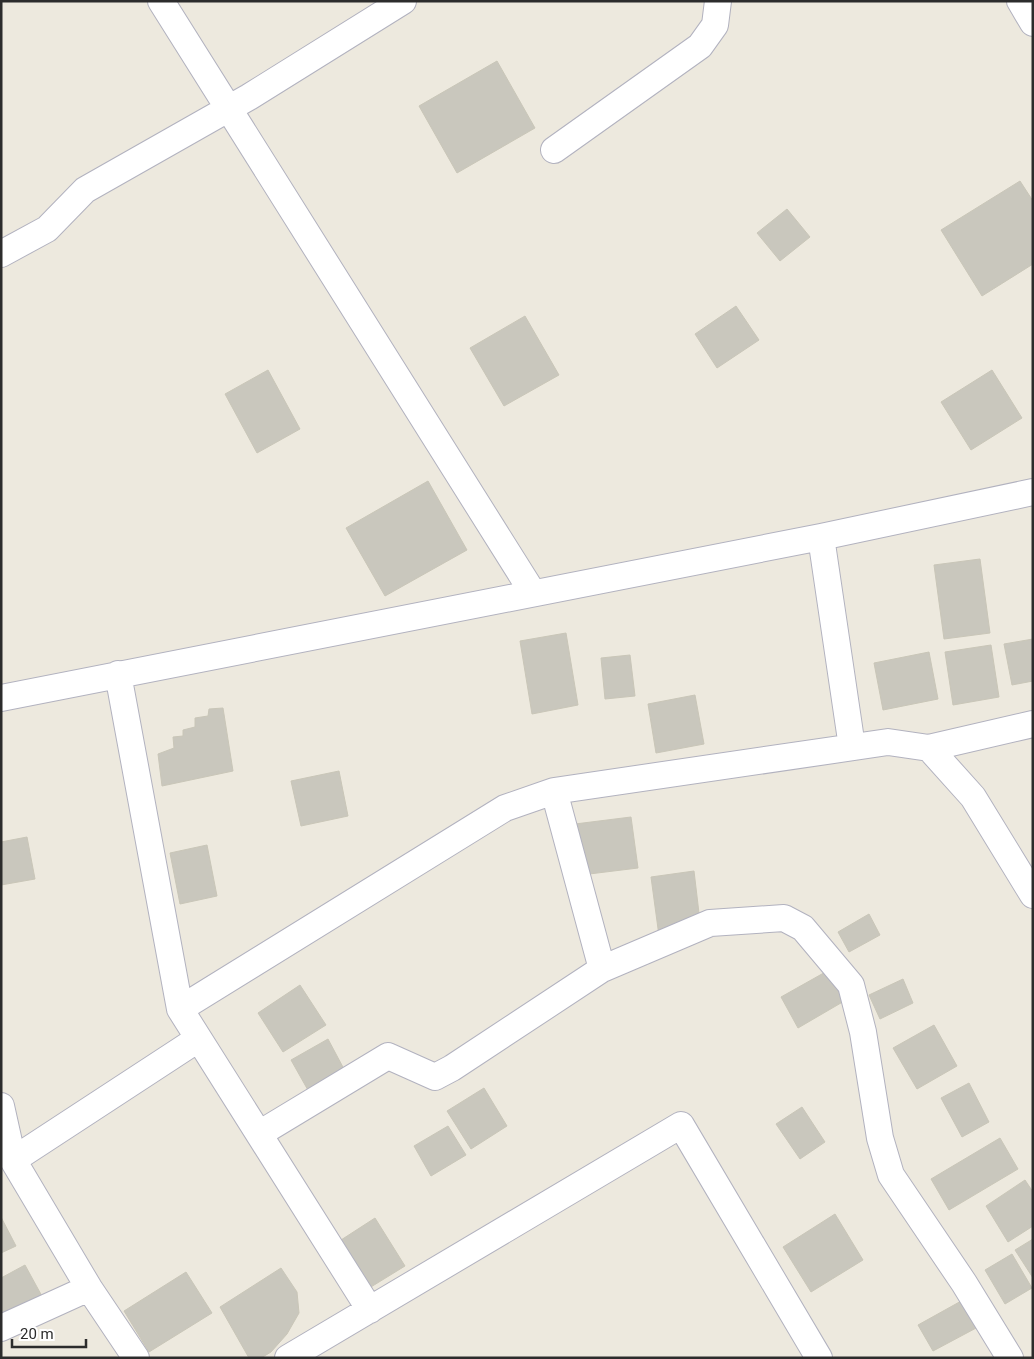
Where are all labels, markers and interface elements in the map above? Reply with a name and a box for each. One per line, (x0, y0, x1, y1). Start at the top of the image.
scale bar (12, 1316, 86, 1348)
text: 20 m (20, 1325, 54, 1343)

